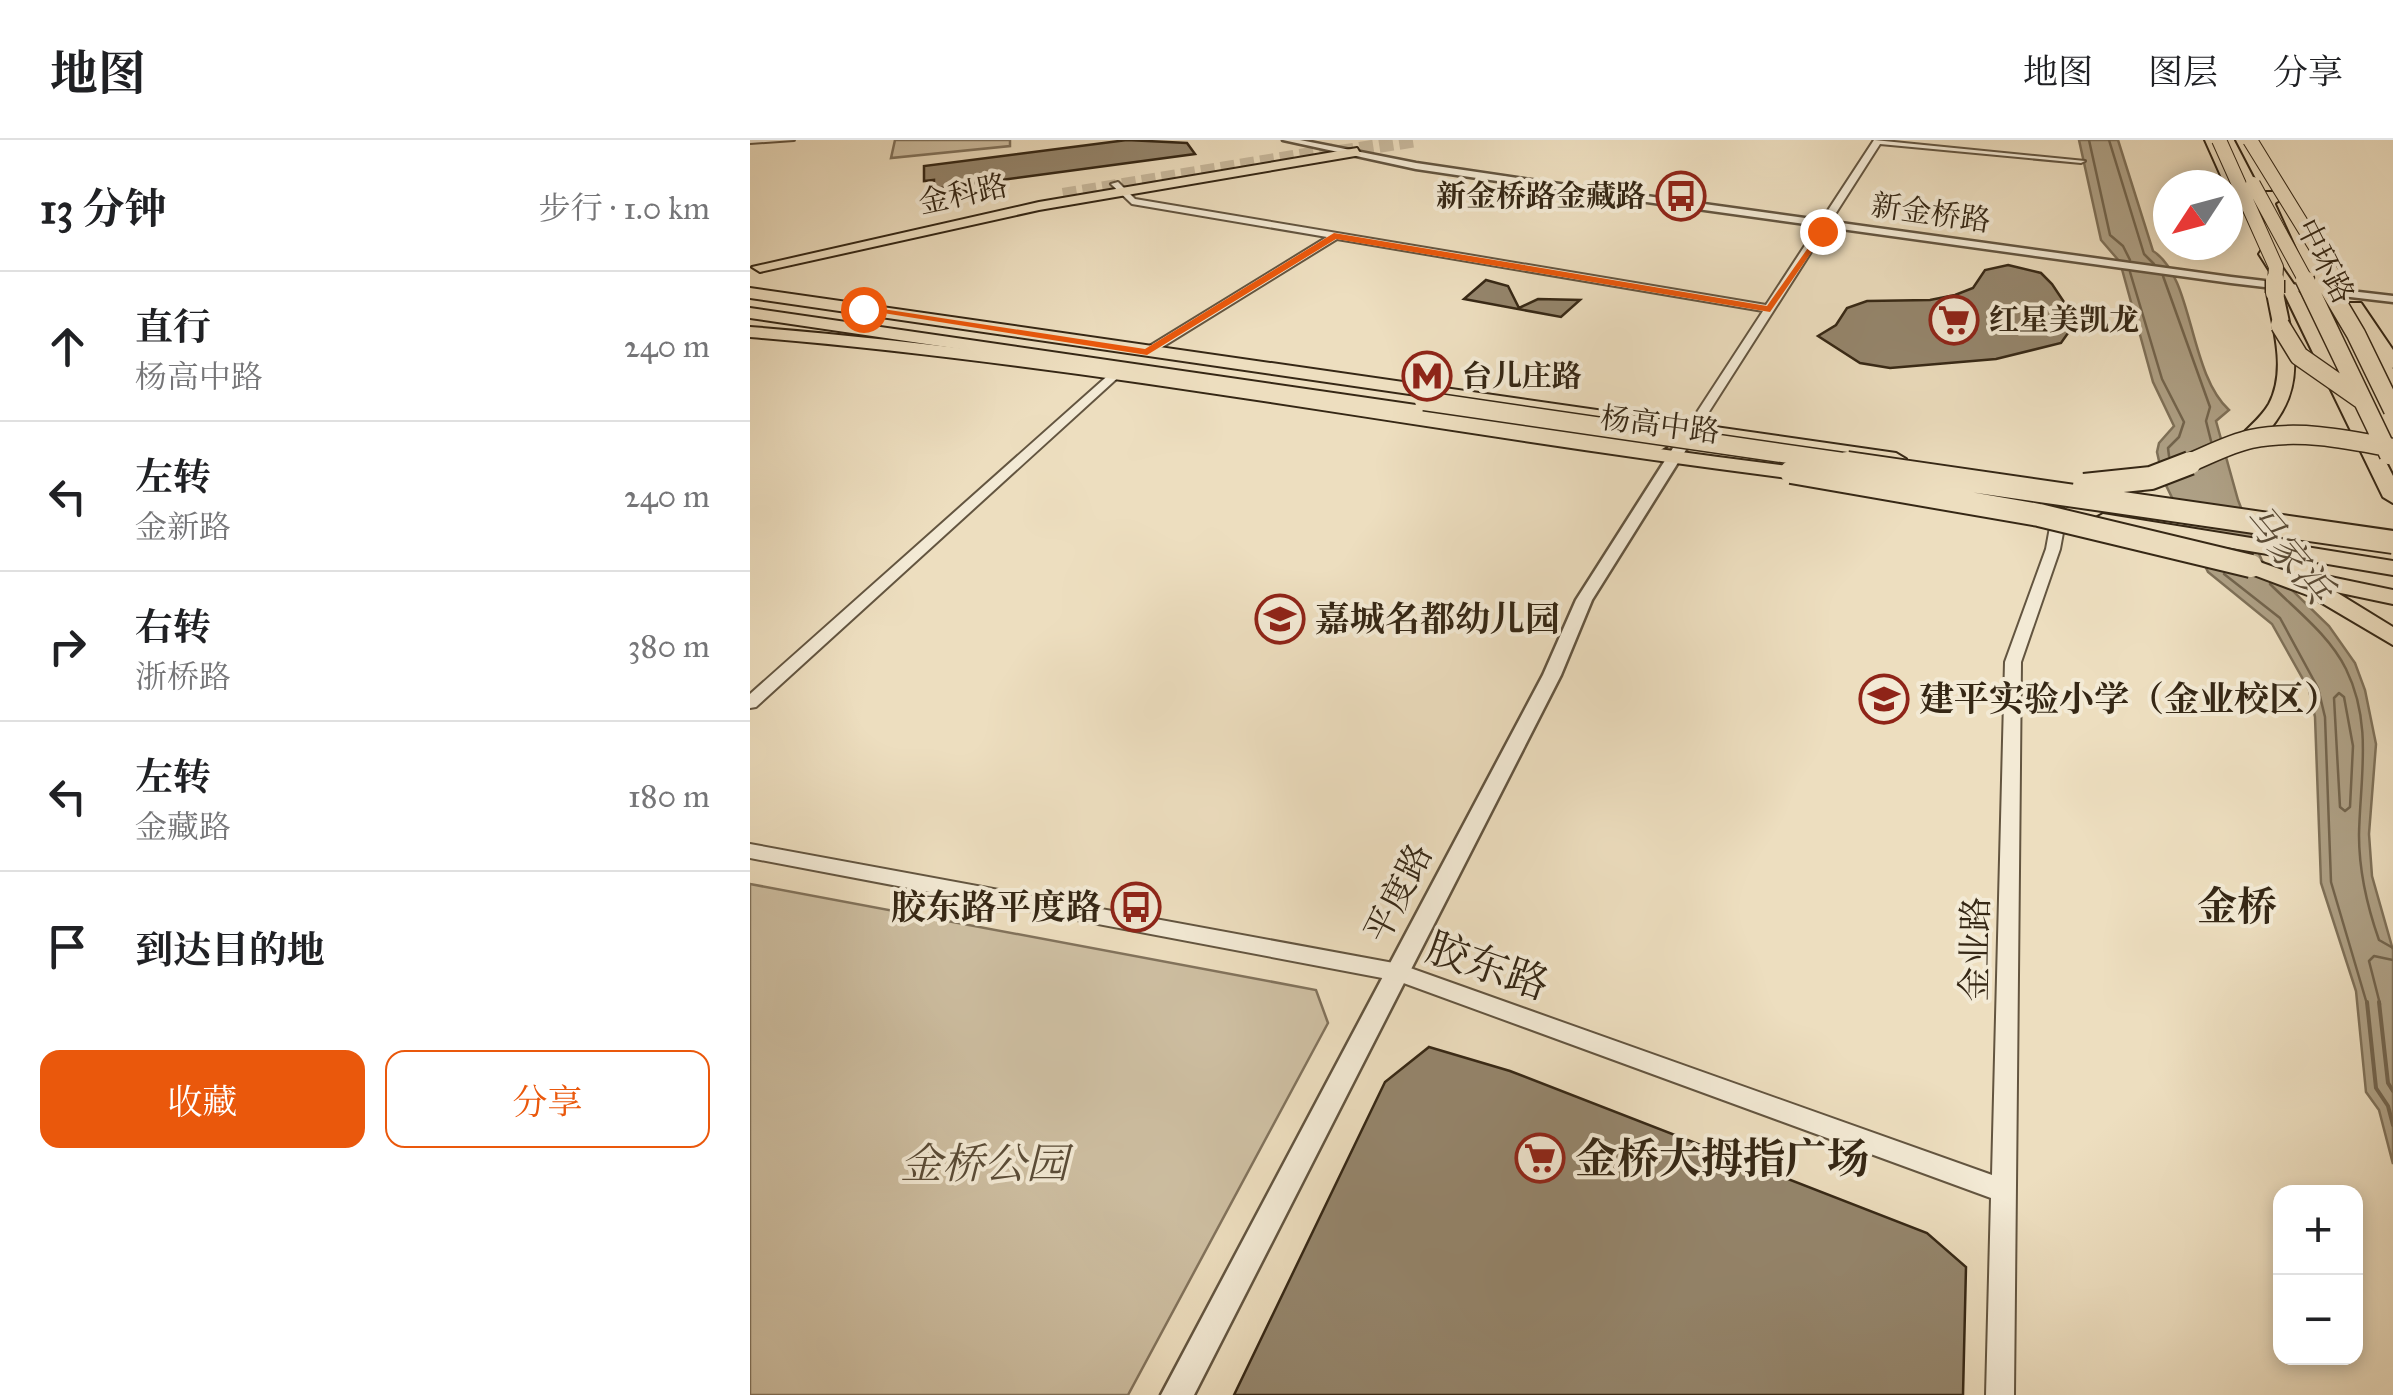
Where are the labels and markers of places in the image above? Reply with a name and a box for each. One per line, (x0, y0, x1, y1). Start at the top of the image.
bus stop icon: 新金桥路金藏路 (1655, 170, 1707, 222)
place label: 新金桥路金藏路 (1436, 178, 1646, 214)
supermarket icon: 红星美凯龙 (1928, 294, 1980, 346)
place label: 红星美凯龙 (1989, 302, 2139, 338)
metro station icon: 台儿庄路 (1401, 350, 1453, 402)
place label: 台儿庄路 (1462, 358, 1582, 394)
school or university icon: 嘉城名都幼儿园 (1254, 593, 1306, 645)
place label: 嘉城名都幼儿园 (1315, 598, 1560, 641)
school or university icon: 建平实验小学（金业校区） (1858, 673, 1910, 725)
place label: 建平实验小学（金业校区） (1919, 678, 2339, 721)
bus stop icon: 胶东路平度路 (1110, 881, 1162, 933)
place label: 胶东路平度路 (891, 886, 1101, 929)
supermarket icon: 金桥大拇指广场 (1514, 1132, 1566, 1184)
place label: 金桥大拇指广场 (1575, 1133, 1869, 1185)

